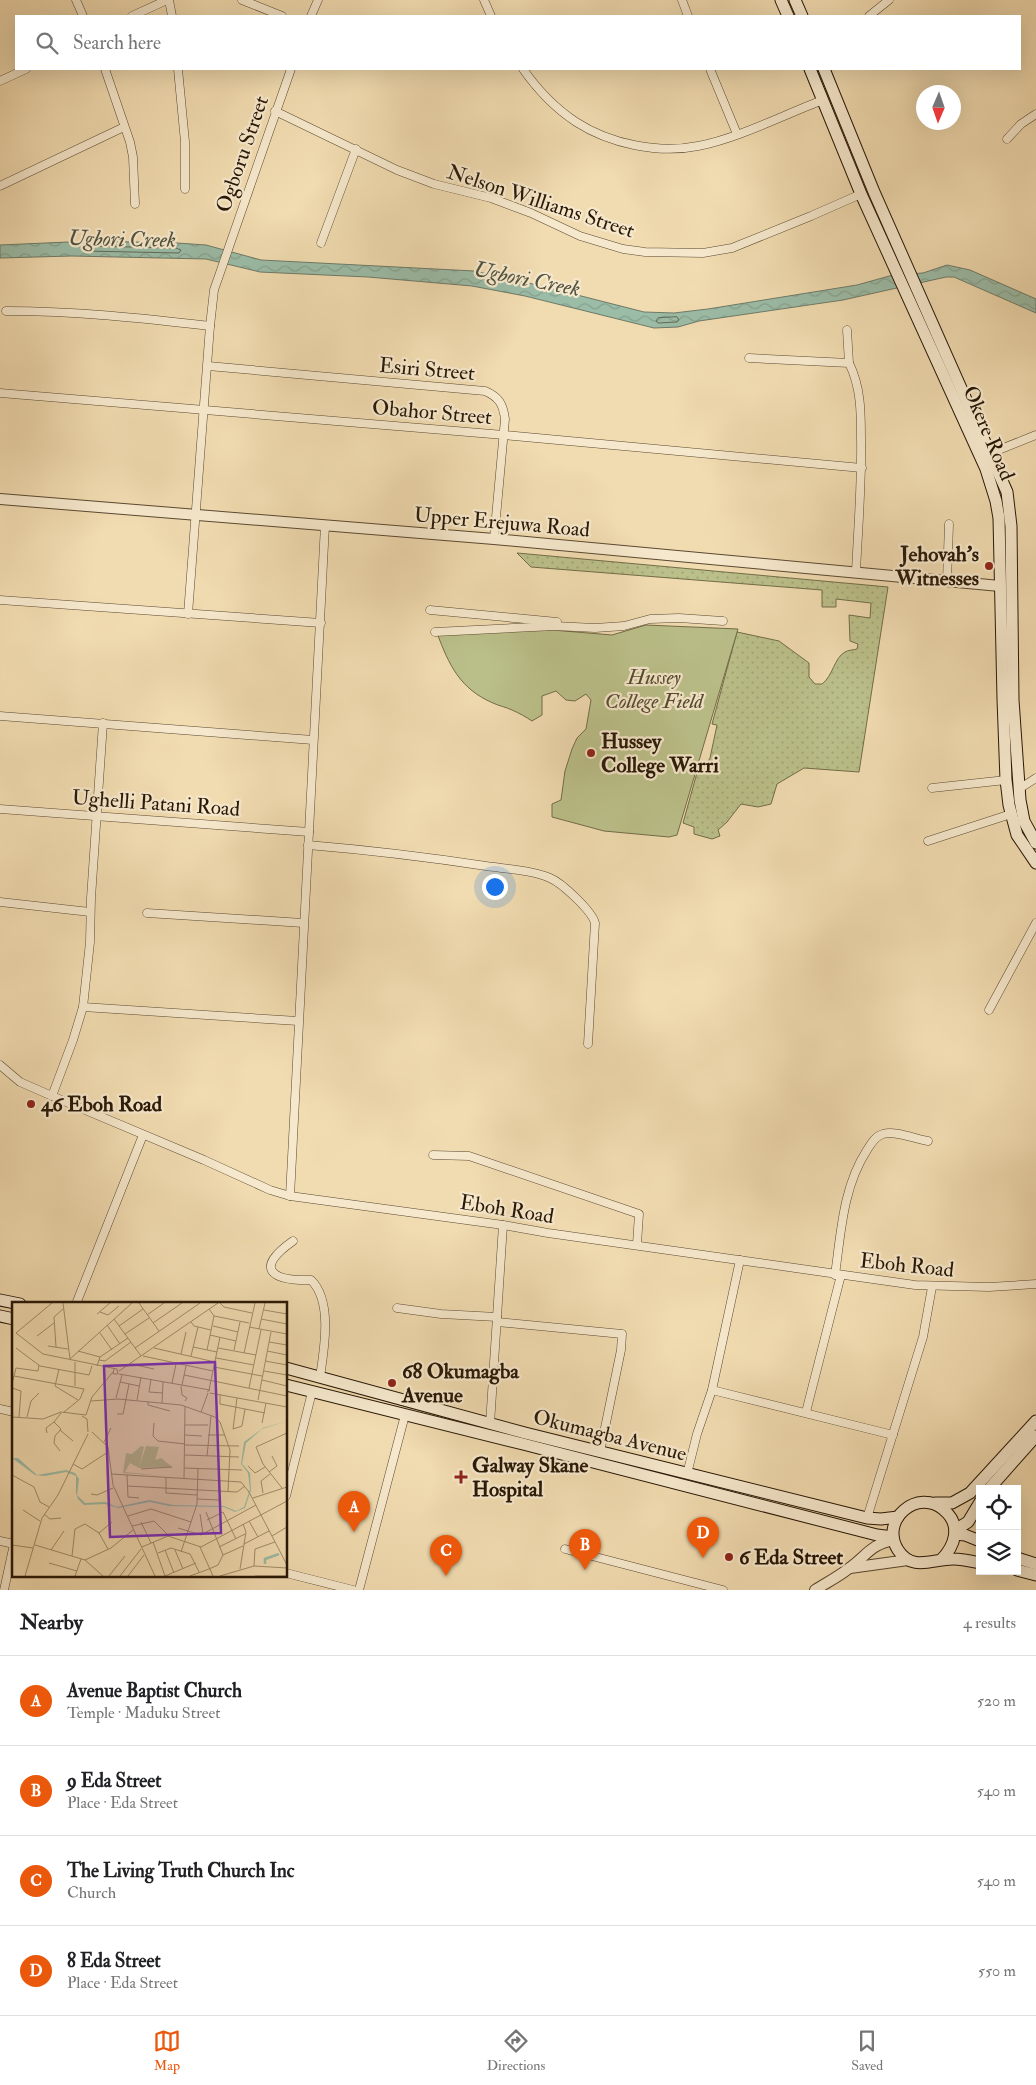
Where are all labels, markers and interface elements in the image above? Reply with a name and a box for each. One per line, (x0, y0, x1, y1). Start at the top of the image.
search box (15, 15, 1021, 70)
icon: search (33, 29, 61, 57)
text: Search here (73, 31, 161, 55)
north arrow (916, 85, 961, 130)
street label: Ogboru Street (210, 92, 275, 216)
street label: Nelson Williams Street (444, 158, 638, 245)
water label: Ugbori Creek (68, 224, 176, 254)
water label: Ugbori Creek (471, 255, 583, 303)
street label: Esiri Street (378, 352, 476, 387)
street label: Okere Road (957, 382, 1021, 485)
street label: Obahor Street (371, 394, 493, 431)
street label: Upper Erejuwa Road (413, 501, 592, 544)
place label: Jehovah's Witnesses (894, 541, 979, 592)
marker: Jehovah's Witnesses (983, 560, 995, 572)
park label: Hussey College Field (605, 664, 704, 715)
place label: Hussey College Warri (601, 728, 719, 779)
marker: Hussey College Warri (585, 747, 597, 759)
street label: Ughelli Patani Road (71, 784, 242, 823)
your location (482, 874, 508, 900)
place label: 46 Eboh Road (40, 1091, 163, 1118)
marker: 46 Eboh Road (25, 1098, 37, 1110)
street label: Eboh Road (458, 1189, 556, 1230)
street label: Eboh Road (858, 1247, 956, 1284)
inset map (12, 1302, 288, 1578)
place label: 68 Okumagba Avenue (401, 1358, 520, 1409)
marker: 68 Okumagba Avenue (386, 1377, 398, 1389)
street label: Okumagba Avenue (530, 1403, 690, 1468)
place label: Galway Skane Hospital (472, 1452, 588, 1503)
marker: Galway Skane Hospital (454, 1470, 468, 1484)
map controls (976, 1485, 1021, 1575)
button: locate (976, 1485, 1021, 1530)
pin: A (338, 1491, 370, 1532)
pin: D (687, 1517, 719, 1558)
pin: B (569, 1529, 601, 1570)
button: layers (976, 1530, 1021, 1575)
pin: C (430, 1535, 462, 1576)
place label: 6 Eda Street (739, 1544, 843, 1571)
marker: 6 Eda Street (723, 1551, 735, 1563)
text: Nearby (20, 1609, 83, 1636)
text: 4 results (963, 1613, 1016, 1633)
text: Avenue Baptist Church (67, 1679, 242, 1703)
text: A (31, 1691, 41, 1711)
text: 520 m (977, 1691, 1016, 1711)
text: Temple · Maduku Street (67, 1703, 220, 1723)
text: 9 Eda Street (67, 1769, 161, 1793)
text: B (31, 1781, 41, 1801)
text: 540 m (977, 1781, 1016, 1801)
text: Place · Eda Street (67, 1793, 178, 1813)
text: The Living Truth Church Inc (67, 1859, 294, 1883)
text: C (30, 1871, 42, 1891)
text: 540 m (977, 1871, 1016, 1891)
text: Church (67, 1883, 116, 1903)
text: 8 Eda Street (67, 1949, 161, 1973)
text: D (29, 1961, 43, 1981)
text: 550 m (978, 1961, 1016, 1981)
text: Place · Eda Street (67, 1973, 178, 1993)
tab: Map (153, 2027, 181, 2074)
tab: Directions (487, 2027, 545, 2074)
tab: Saved (851, 2027, 883, 2074)

